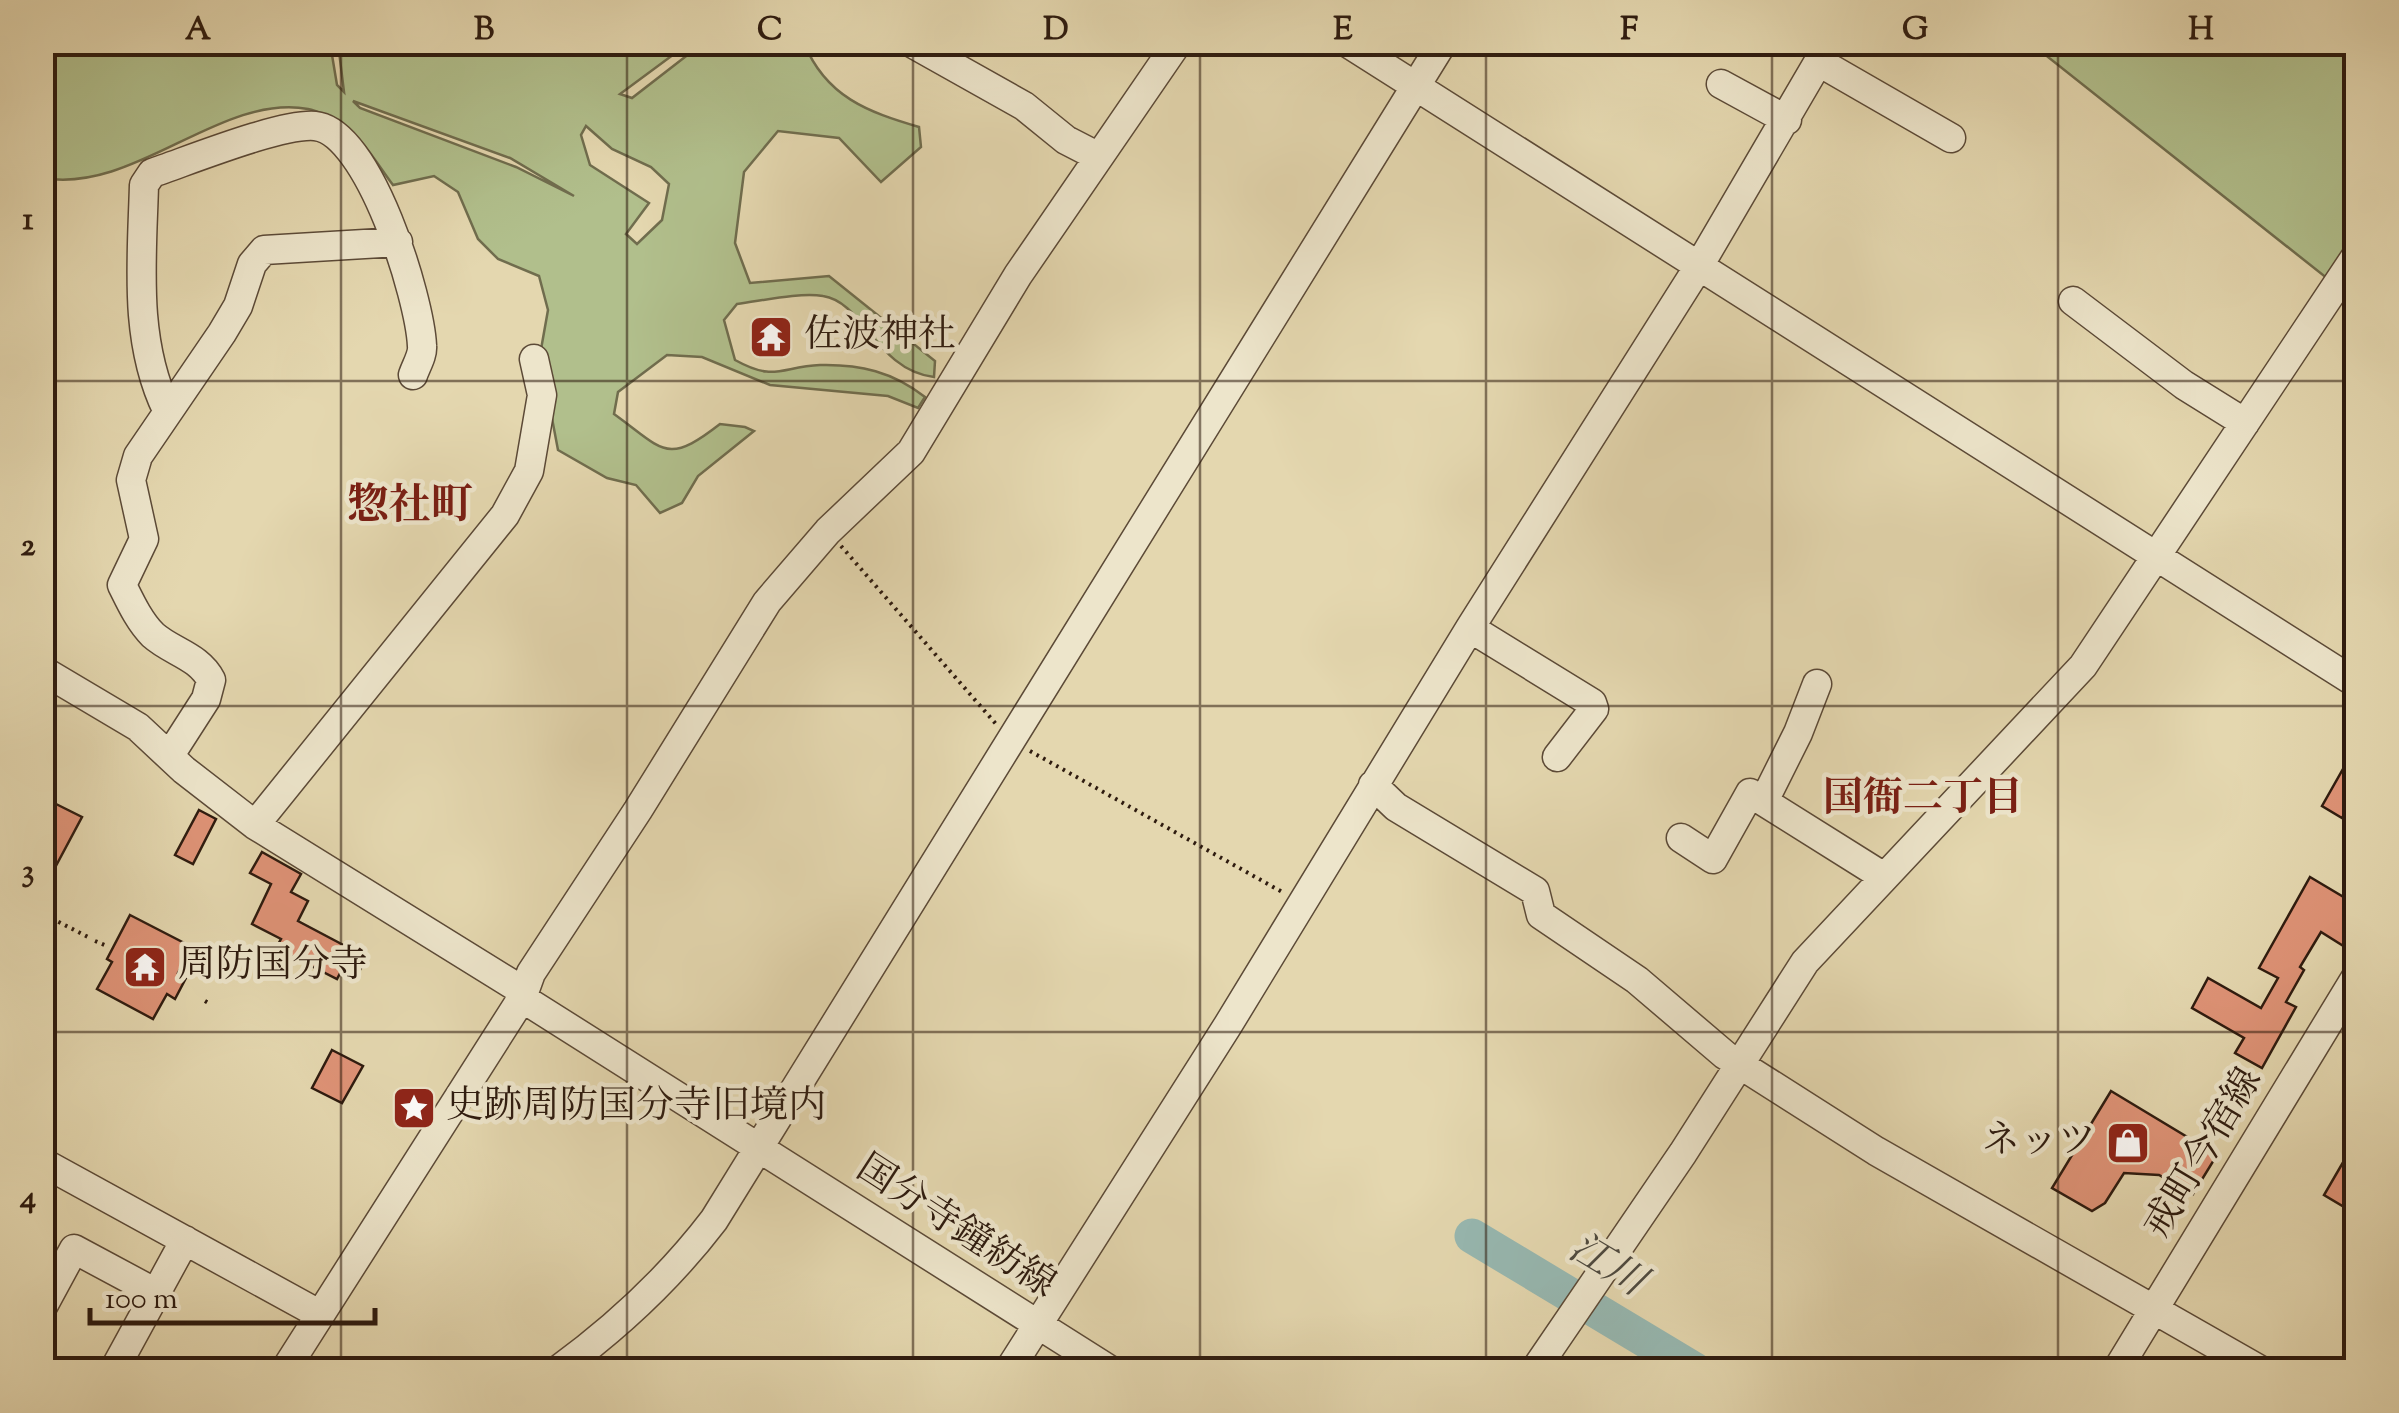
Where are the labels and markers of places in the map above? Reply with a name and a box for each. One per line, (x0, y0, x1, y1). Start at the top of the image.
place label: 佐波神社 (804, 310, 956, 364)
temple icon: 佐波神社 (748, 314, 794, 360)
place label: 周防国分寺 (178, 940, 368, 994)
temple icon: 周防国分寺 (122, 944, 168, 990)
place label: 史跡周防国分寺旧境内 (446, 1081, 826, 1135)
place icon: 史跡周防国分寺旧境内 (391, 1085, 437, 1131)
place label: ネッツ (1982, 1116, 2096, 1170)
shop icon: ネッツ (2105, 1120, 2151, 1166)

